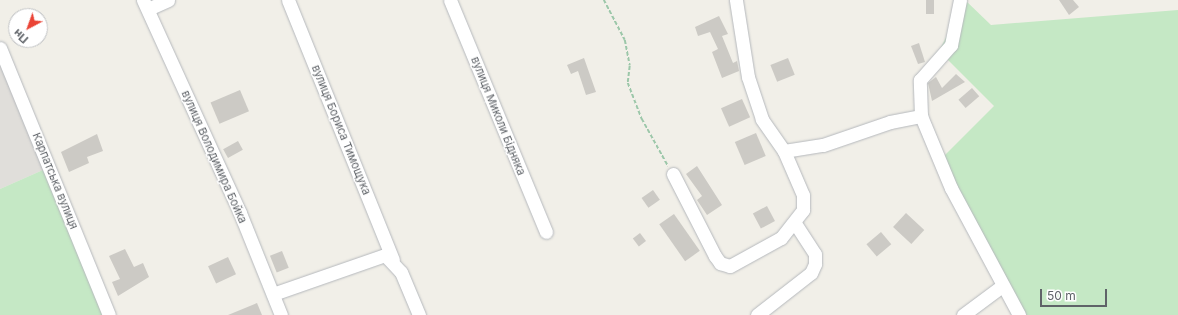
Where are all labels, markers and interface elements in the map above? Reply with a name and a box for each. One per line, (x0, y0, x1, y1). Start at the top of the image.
north arrow (8, 8, 48, 48)
text: Пн (11, 26, 31, 47)
street label: вулиця Миколи Бідняка (468, 55, 528, 177)
street label: вулиця Бориса Тимощука (309, 63, 373, 197)
street label: вулиця Володимира Бойка (179, 89, 249, 225)
street label: Карпатська вулиця (30, 131, 80, 231)
scale bar (1042, 281, 1109, 307)
text: 50 m (1047, 288, 1076, 303)

